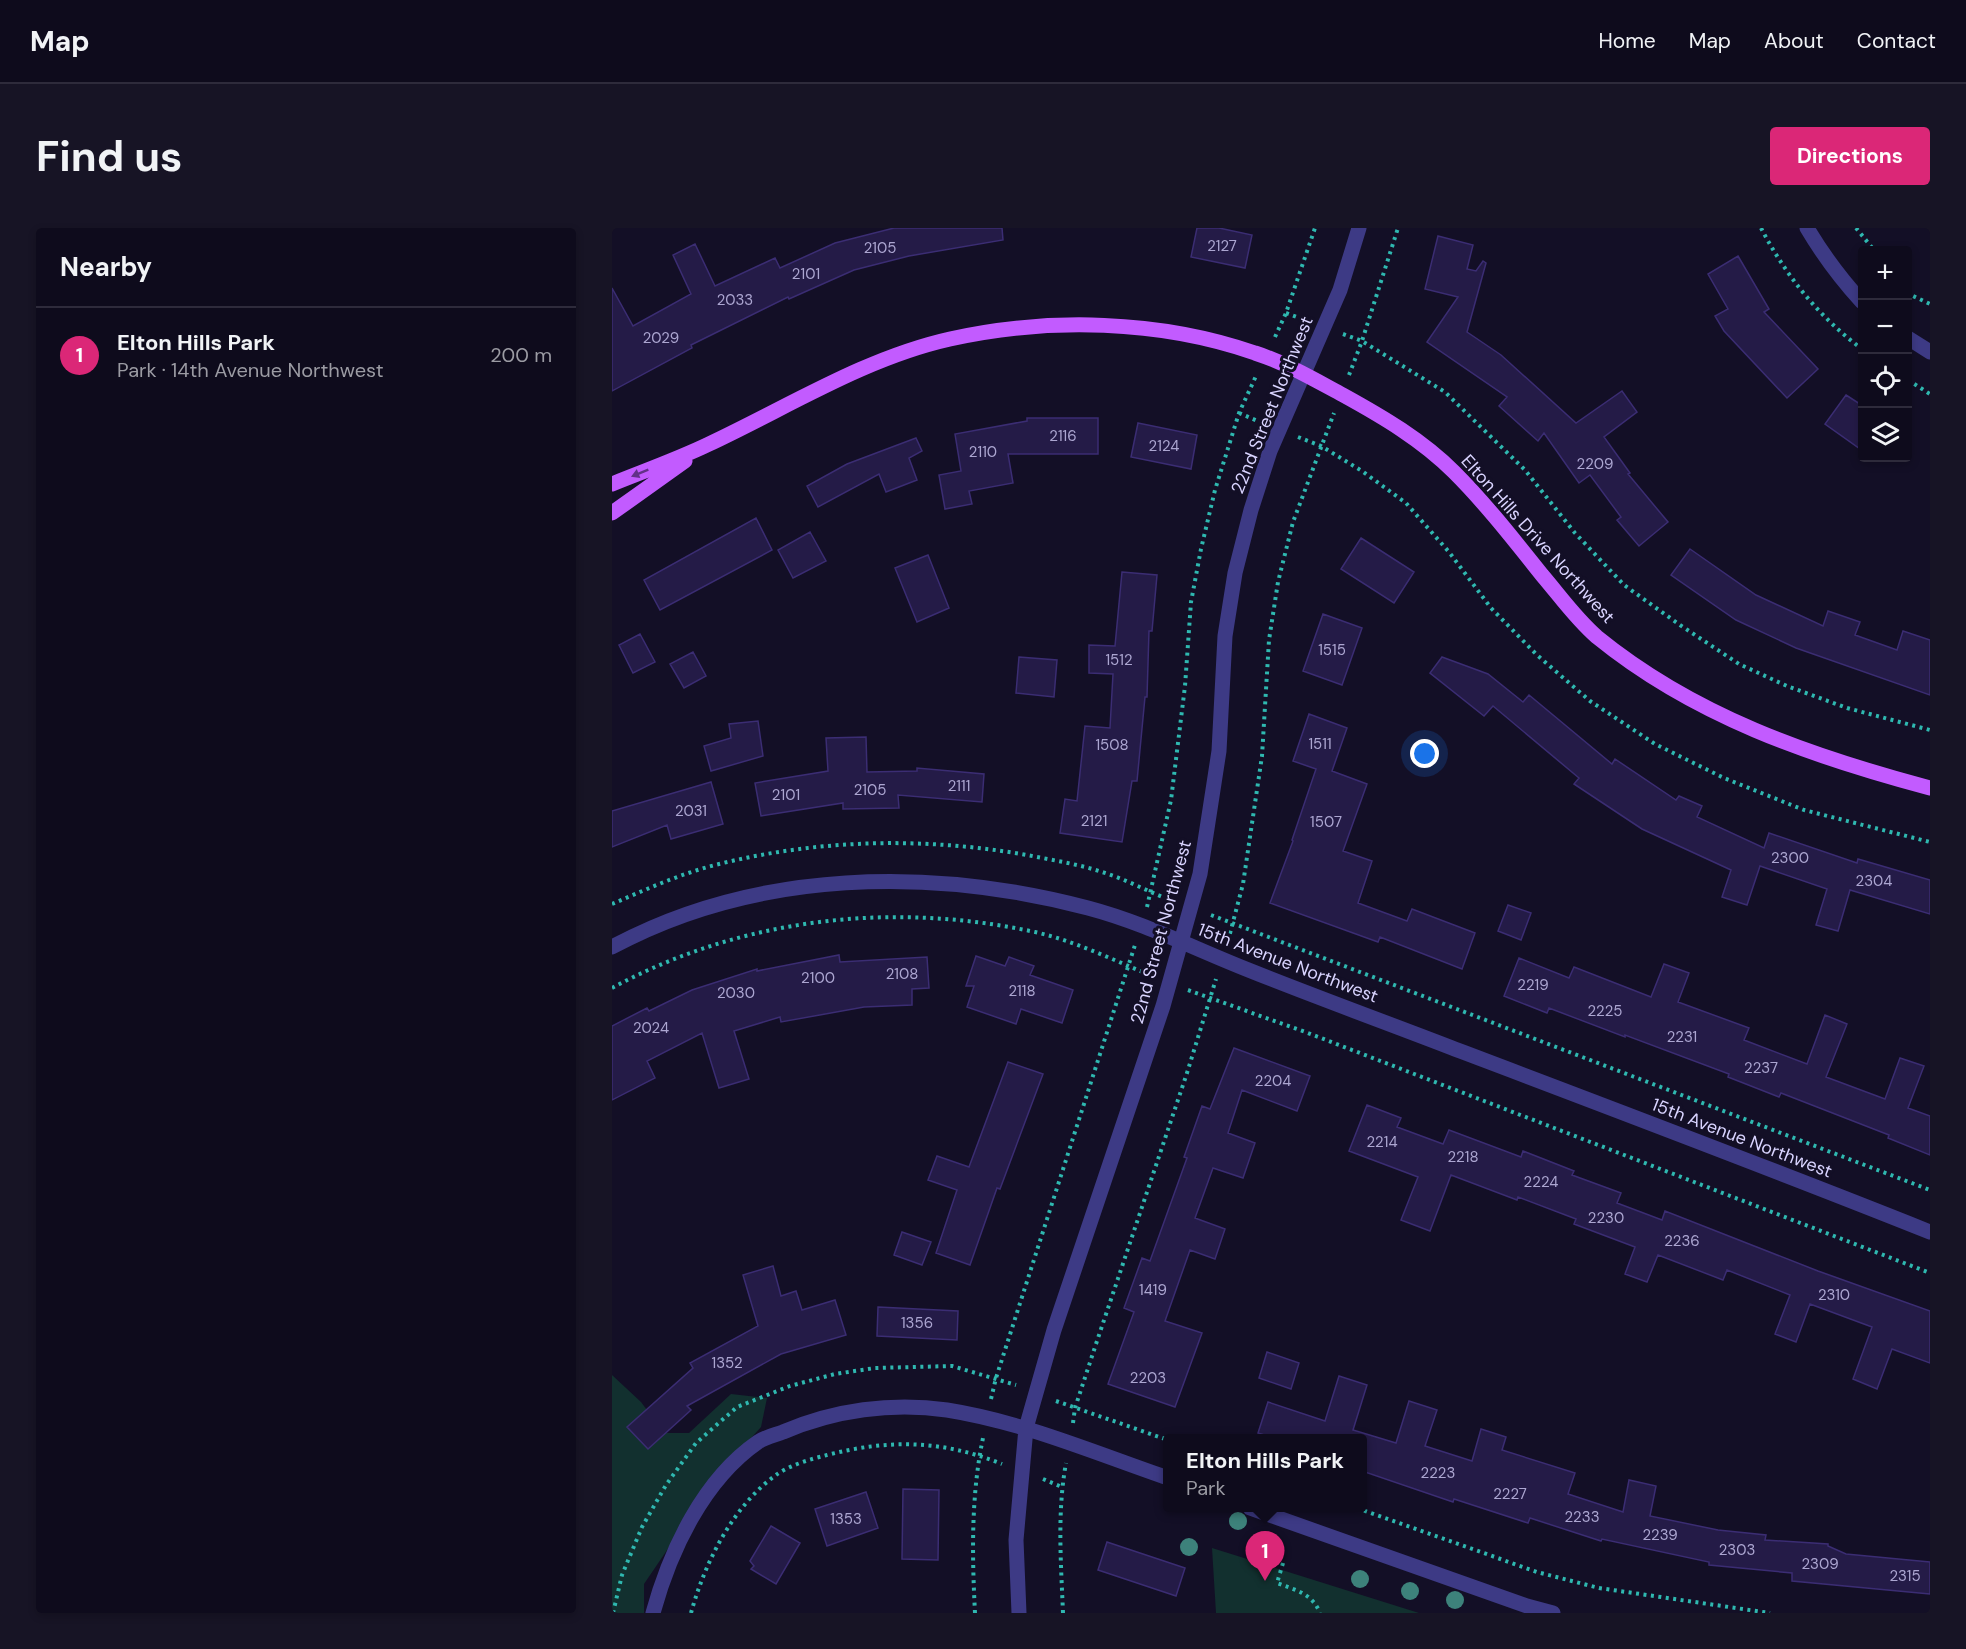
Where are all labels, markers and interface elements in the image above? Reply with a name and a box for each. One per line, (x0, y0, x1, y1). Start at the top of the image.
text: Map (30, 23, 90, 60)
text: Home (1598, 27, 1656, 55)
text: Map (1689, 27, 1731, 55)
text: About (1764, 27, 1824, 55)
text: Contact (1857, 27, 1936, 55)
button: Directions (1770, 127, 1930, 185)
text: Find us (36, 129, 182, 184)
house number: 2127 (1207, 236, 1237, 256)
house number: 2105 (864, 238, 896, 258)
map controls (1858, 246, 1912, 462)
button: + (1858, 246, 1912, 300)
text: Nearby (60, 250, 152, 284)
house number: 2101 (792, 264, 820, 284)
house number: 2033 (717, 290, 753, 310)
button: − (1858, 300, 1912, 354)
street label: 22nd Street Northwest (1225, 313, 1319, 497)
text: Elton Hills Park (117, 328, 275, 357)
house number: 2029 (643, 328, 679, 348)
text: 1 (76, 342, 83, 368)
text: 200 m (490, 342, 552, 368)
button: locate (1858, 354, 1912, 408)
text: Park · 14th Avenue Northwest (117, 357, 384, 383)
button: layers (1858, 408, 1912, 462)
house number: 2116 (1049, 426, 1077, 446)
house number: 2124 (1149, 436, 1179, 456)
house number: 2110 (969, 442, 997, 462)
street label: Elton Hills Drive Northwest (1456, 450, 1620, 628)
house number: 2209 (1577, 454, 1613, 474)
one-way arrow (631, 469, 649, 478)
house number: 1515 (1318, 640, 1346, 660)
house number: 1512 (1105, 650, 1133, 670)
house number: 1511 (1308, 734, 1332, 754)
house number: 1508 (1095, 735, 1129, 755)
your location (1410, 739, 1439, 768)
house number: 2111 (948, 776, 970, 796)
house number: 2105 (854, 780, 886, 800)
house number: 2101 (772, 785, 800, 805)
house number: 2031 (675, 801, 707, 821)
house number: 2121 (1081, 811, 1107, 831)
house number: 1507 (1310, 812, 1342, 832)
street label: 22nd Street Northwest (1125, 837, 1197, 1027)
house number: 2300 (1771, 848, 1809, 868)
house number: 2304 (1856, 871, 1892, 891)
street label: 15th Avenue Northwest (1194, 918, 1382, 1008)
house number: 2108 (886, 964, 918, 984)
house number: 2100 (801, 968, 835, 988)
house number: 2219 (1517, 975, 1549, 995)
house number: 2118 (1008, 981, 1036, 1001)
house number: 2030 (717, 983, 755, 1003)
house number: 2225 (1587, 1001, 1623, 1021)
house number: 2024 (633, 1018, 669, 1038)
house number: 2231 (1667, 1027, 1697, 1047)
house number: 2237 (1744, 1058, 1778, 1078)
house number: 2204 (1255, 1071, 1291, 1091)
street label: 15th Avenue Northwest (1648, 1093, 1836, 1183)
house number: 2214 (1366, 1132, 1398, 1152)
house number: 2218 (1447, 1147, 1479, 1167)
house number: 2224 (1524, 1172, 1558, 1192)
house number: 2230 (1588, 1208, 1624, 1228)
house number: 2236 (1664, 1231, 1700, 1251)
house number: 1419 (1139, 1280, 1167, 1300)
house number: 2310 (1818, 1285, 1850, 1305)
house number: 1356 (901, 1313, 933, 1333)
house number: 1352 (711, 1353, 743, 1373)
house number: 2203 (1130, 1368, 1166, 1388)
popup (1163, 1434, 1367, 1512)
text: Elton Hills Park (1186, 1446, 1344, 1475)
house number: 2223 (1421, 1463, 1455, 1483)
text: Park (1186, 1475, 1226, 1501)
house number: 2227 (1493, 1484, 1527, 1504)
house number: 2233 (1564, 1507, 1600, 1527)
house number: 1353 (830, 1509, 862, 1529)
house number: 2239 (1642, 1525, 1678, 1545)
pin: 1 (1246, 1532, 1284, 1581)
house number: 2303 (1719, 1540, 1755, 1560)
house number: 2309 (1801, 1554, 1839, 1574)
house number: 2315 (1889, 1566, 1921, 1586)

